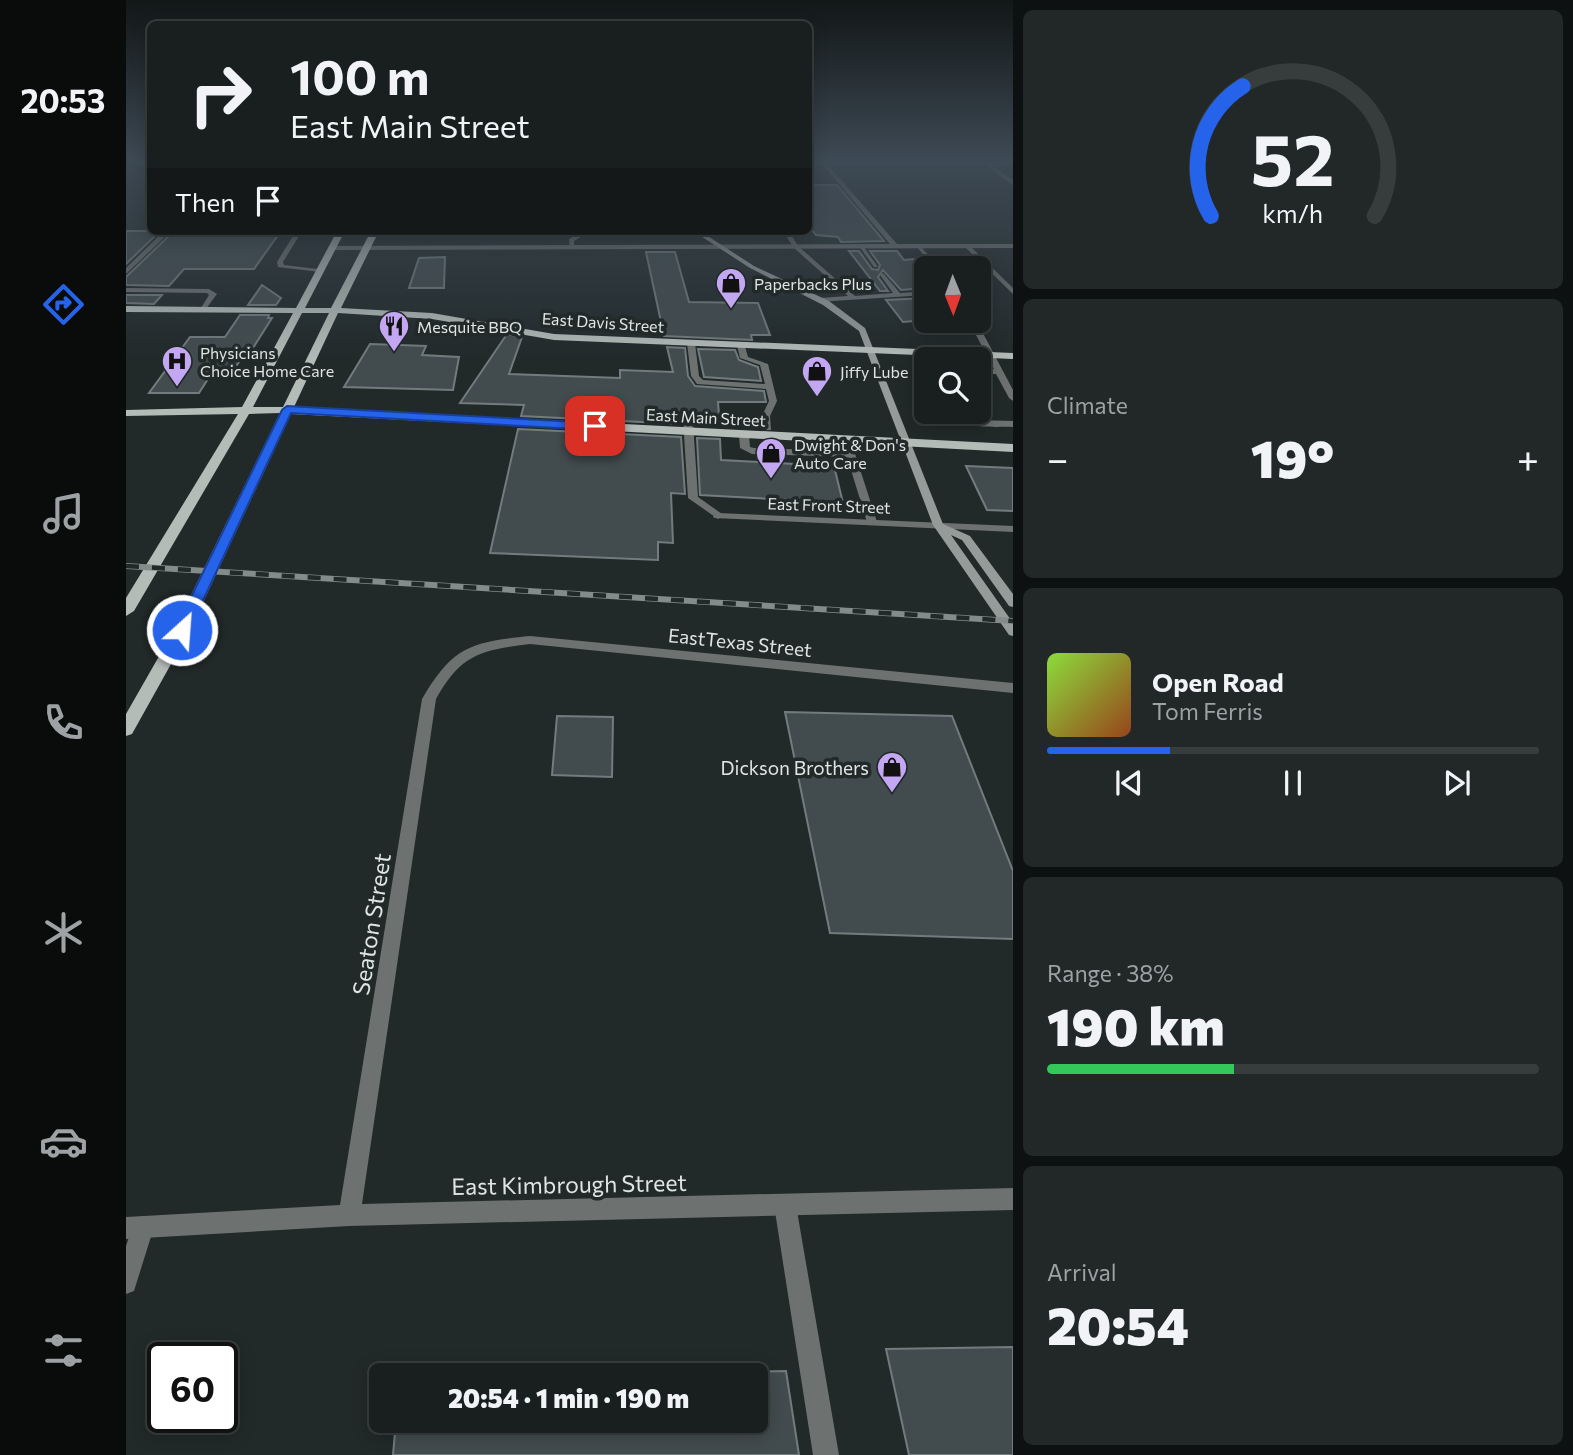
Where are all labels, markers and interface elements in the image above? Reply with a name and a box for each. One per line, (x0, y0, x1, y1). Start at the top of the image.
text: 100 m (290, 45, 429, 105)
icon: right (175, 49, 266, 140)
text: 20:53 (20, 80, 106, 120)
text: East Main Street (290, 105, 530, 145)
text: 52 (1251, 112, 1335, 201)
icon: arrive (249, 182, 287, 220)
text: Then (175, 186, 235, 217)
text: km/h (1263, 197, 1323, 227)
north arrow (914, 256, 990, 332)
map controls (914, 256, 991, 424)
shop icon: Paperbacks Plus (714, 266, 748, 310)
place label: Paperbacks Plus (754, 274, 872, 293)
icon: directions (39, 280, 88, 329)
street label: East Davis Street (541, 308, 665, 336)
restaurant icon: Mesquite BBQ (377, 309, 411, 353)
place label: Mesquite BBQ (417, 317, 522, 336)
place label: Physicians Choice Home Care (200, 343, 334, 380)
hospital icon: Physicians Choice Home Care (160, 344, 194, 388)
button: search (914, 347, 991, 424)
shop icon: Jiffy Lube (800, 354, 834, 398)
place label: Jiffy Lube (840, 362, 908, 381)
text: Climate (1047, 391, 1128, 419)
pin (565, 396, 625, 456)
street label: East Main Street (646, 404, 767, 430)
icon: arrive (576, 407, 614, 445)
text: 19° (1251, 425, 1334, 489)
text: − (1047, 434, 1069, 481)
text: + (1517, 434, 1539, 481)
place label: Dwight & Don's Auto Care (794, 435, 906, 472)
shop icon: Dwight & Don's Auto Care (754, 436, 788, 480)
icon: music (39, 489, 88, 538)
street label: East Front Street (767, 493, 891, 517)
position arrow (145, 593, 219, 667)
street label: EastTexas Street (667, 623, 813, 661)
text: Open Road (1152, 666, 1284, 697)
text: Tom Ferris (1152, 697, 1263, 725)
icon: phone (39, 698, 88, 747)
shop icon: Dickson Brothers (875, 750, 909, 794)
place label: Dickson Brothers (721, 756, 869, 779)
icon: previous (1110, 764, 1148, 802)
icon: pause (1274, 764, 1312, 802)
icon: next (1438, 764, 1476, 802)
street label: Seaton Street (346, 851, 396, 997)
icon: climate (39, 908, 88, 957)
text: Range · 38% (1047, 959, 1174, 987)
text: 190 km (1047, 993, 1225, 1057)
icon: car (39, 1117, 88, 1166)
street label: East Kimbrough Street (451, 1168, 687, 1200)
text: Arrival (1047, 1258, 1117, 1286)
text: 20:54 (1047, 1292, 1189, 1356)
icon: filters (39, 1326, 88, 1375)
speed limit sign: 60 (147, 1342, 238, 1433)
text: 20:54 · 1 min · 190 m (448, 1382, 689, 1413)

